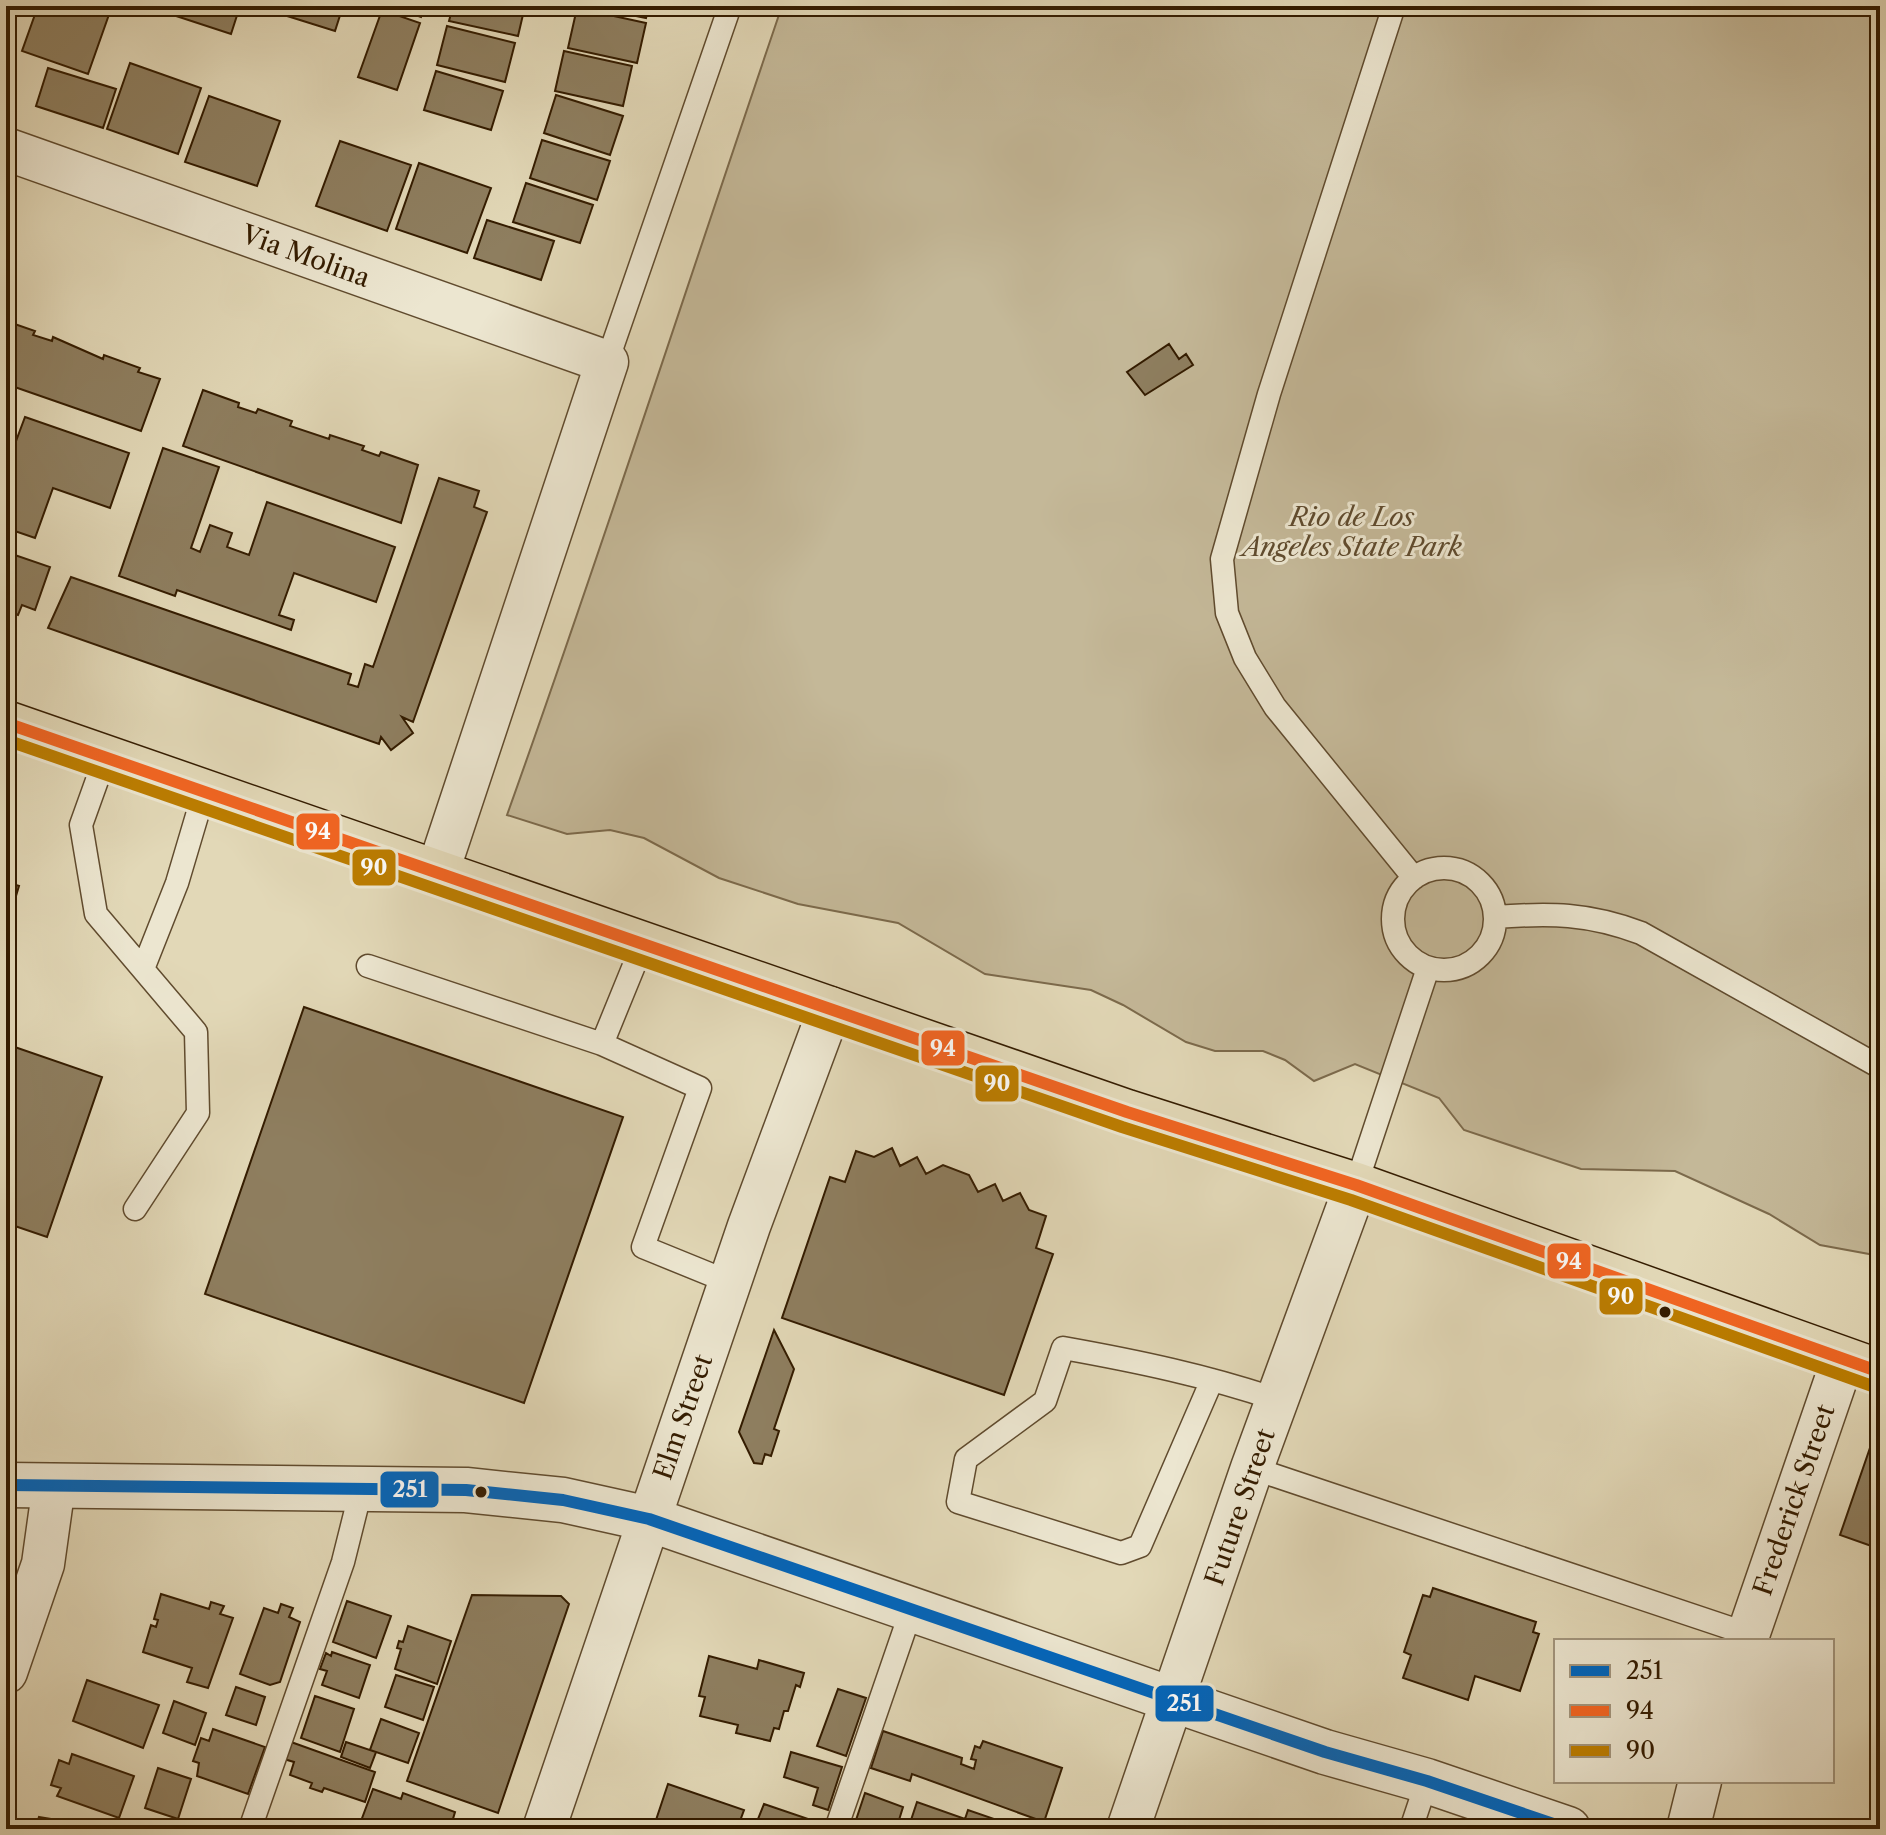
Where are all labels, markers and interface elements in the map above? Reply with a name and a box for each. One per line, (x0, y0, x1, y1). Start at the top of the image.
street label: Via Molina (237, 218, 375, 294)
park label: Rio de Los Angeles State Park (1238, 501, 1462, 563)
line badge: 94 (295, 812, 341, 851)
text: 94 (305, 818, 331, 845)
line badge: 90 (351, 848, 397, 887)
text: 90 (360, 854, 388, 881)
line badge: 94 (920, 1029, 966, 1067)
text: 94 (930, 1035, 956, 1062)
line badge: 90 (974, 1064, 1020, 1103)
text: 90 (983, 1070, 1011, 1097)
line badge: 94 (1546, 1242, 1592, 1280)
text: 94 (1556, 1248, 1582, 1275)
line badge: 90 (1598, 1277, 1644, 1316)
text: 90 (1607, 1283, 1635, 1310)
unlabelled marker (1657, 1304, 1673, 1320)
street label: Elm Street (647, 1349, 720, 1484)
street label: Frederick Street (1746, 1399, 1842, 1600)
street label: Future Street (1198, 1424, 1282, 1590)
line badge: 251 (379, 1470, 440, 1509)
text: 251 (392, 1476, 428, 1503)
unlabelled marker (473, 1484, 489, 1500)
legend (1554, 1639, 1834, 1783)
text: 251 (1626, 1656, 1663, 1685)
line badge: 251 (1154, 1684, 1215, 1723)
text: 251 (1166, 1690, 1202, 1717)
text: 94 (1626, 1696, 1654, 1725)
text: 90 (1626, 1736, 1655, 1765)

